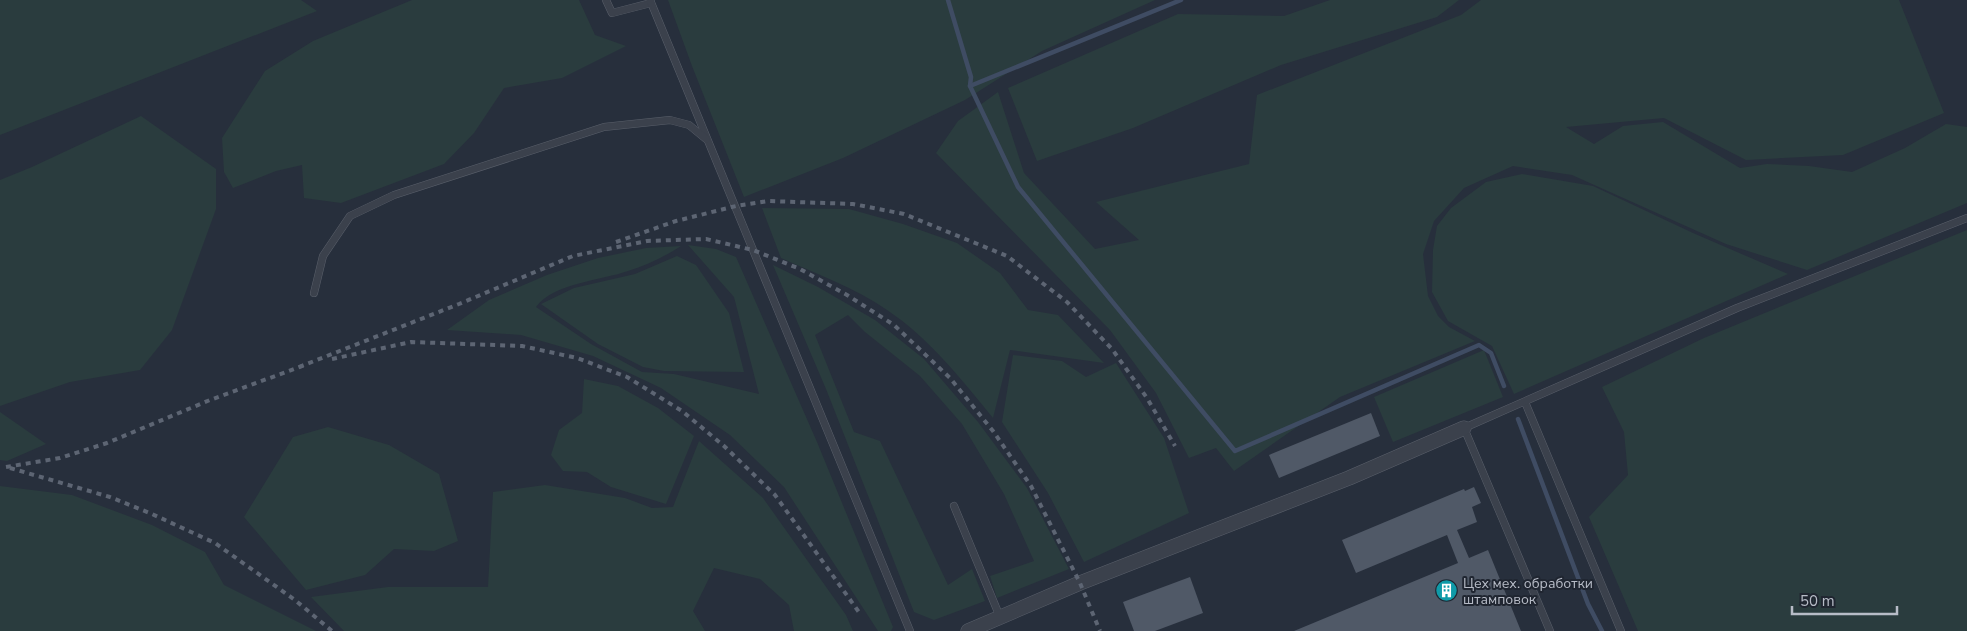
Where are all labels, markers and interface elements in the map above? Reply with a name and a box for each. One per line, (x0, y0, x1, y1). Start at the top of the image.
place label: Цех мех. обработки штамповок (1463, 574, 1593, 609)
building icon: Цех мех. обработки штамповок (1435, 579, 1459, 603)
scale bar (1792, 584, 1897, 616)
text: 50 m (1800, 591, 1835, 611)

